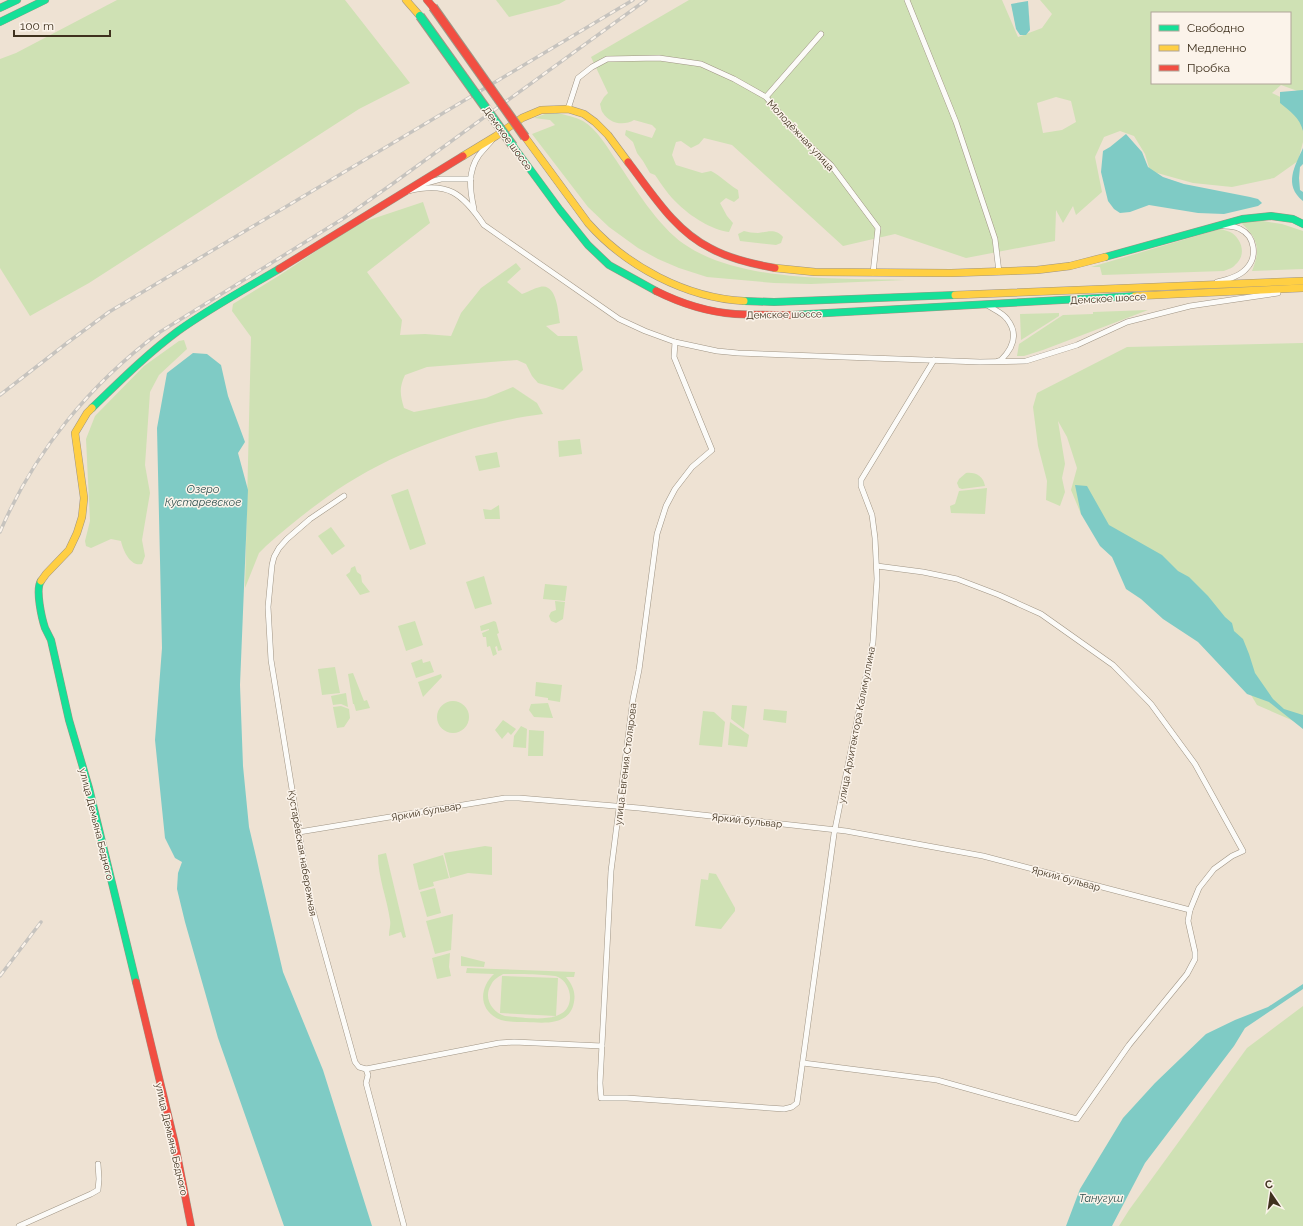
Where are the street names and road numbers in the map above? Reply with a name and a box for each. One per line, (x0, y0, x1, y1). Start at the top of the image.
street label: Молодёжная улица (765, 98, 836, 173)
street label: Демское шоссе (481, 104, 534, 172)
street label: Демское шоссе (1070, 291, 1146, 306)
street label: Демское шоссе (746, 308, 822, 321)
street label: улица Архитектора Калимуллина (836, 646, 877, 804)
street label: улица Евгения Столярова (613, 702, 638, 826)
street label: улица Демьяна Бедного (77, 767, 116, 881)
street label: Кустарёвская набережная (286, 789, 319, 917)
street label: Яркий бульвар (390, 800, 462, 823)
street label: Яркий бульвар (711, 811, 783, 830)
street label: Яркий бульвар (1030, 864, 1102, 893)
street label: улица Демьяна Бедного (153, 1082, 190, 1196)

